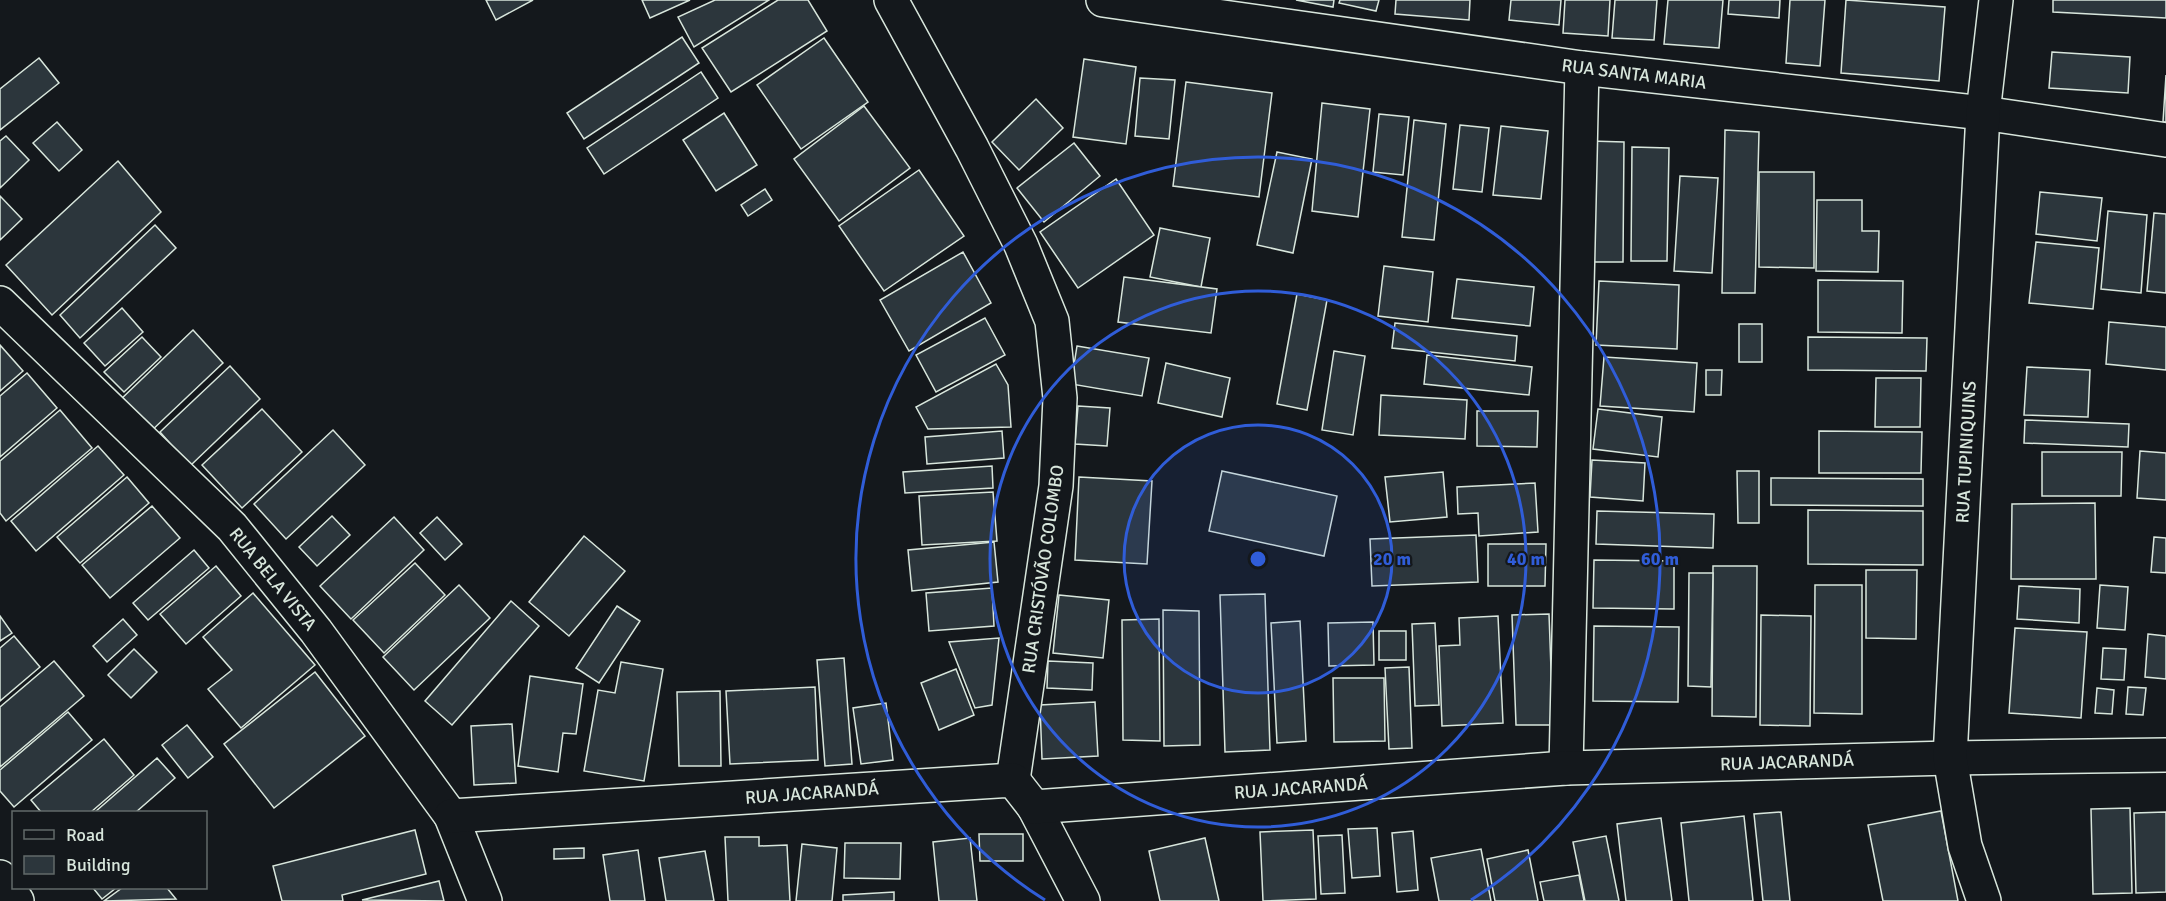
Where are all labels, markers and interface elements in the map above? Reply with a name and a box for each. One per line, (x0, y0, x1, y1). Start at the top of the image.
street label: RUA SANTA MARIA (1560, 54, 1708, 94)
street label: RUA TUPINIQUINS (1951, 380, 1981, 524)
street label: RUA CRISTÓVÃO COLOMBO (1017, 463, 1069, 675)
street label: RUA BELA VISTA (225, 523, 321, 635)
text: 20 m (1373, 548, 1411, 570)
text: 40 m (1507, 548, 1545, 570)
text: 60 m (1641, 548, 1679, 570)
centre of rings (1248, 549, 1268, 569)
street label: RUA JACARANDÁ (1720, 749, 1854, 775)
street label: RUA JACARANDÁ (1233, 772, 1369, 804)
street label: RUA JACARANDÁ (744, 777, 880, 809)
legend (12, 811, 207, 889)
text: Road (66, 824, 105, 846)
text: Building (66, 854, 130, 876)

